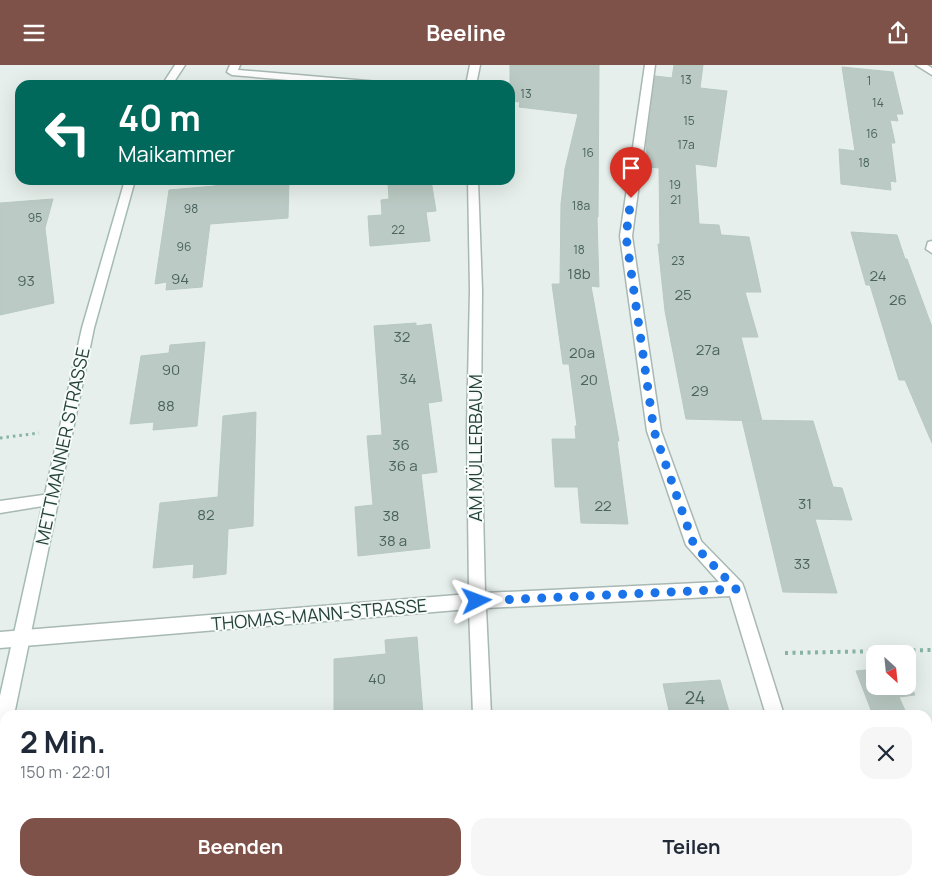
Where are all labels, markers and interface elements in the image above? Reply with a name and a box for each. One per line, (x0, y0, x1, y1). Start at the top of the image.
text: Beeline (426, 18, 506, 48)
icon: menu (20, 19, 48, 47)
icon: share (884, 19, 912, 47)
house number: 13 (680, 71, 692, 88)
house number: 1 (867, 72, 871, 89)
house number: 13 (520, 85, 532, 102)
text: 40 m (118, 94, 201, 142)
house number: 14 (872, 94, 884, 111)
icon: left (35, 100, 100, 165)
house number: 15 (683, 112, 695, 129)
house number: 16 (866, 125, 878, 142)
house number: 17a (677, 136, 695, 153)
text: Maikammer (118, 139, 235, 169)
house number: 16 (582, 144, 594, 161)
pin (610, 147, 652, 198)
icon: arrive (617, 154, 645, 182)
house number: 18 (858, 154, 870, 171)
house number: 19 (669, 176, 681, 193)
house number: 21 (670, 191, 682, 208)
house number: 18a (572, 197, 590, 214)
house number: 98 (184, 200, 198, 217)
house number: 95 (28, 209, 42, 226)
house number: 22 (391, 221, 405, 238)
house number: 96 (177, 238, 191, 255)
house number: 18 (573, 241, 585, 258)
house number: 23 (671, 252, 685, 269)
house number: 18b (567, 263, 591, 284)
house number: 24 (869, 265, 887, 286)
house number: 94 (171, 268, 189, 289)
house number: 93 (17, 270, 35, 291)
house number: 25 (674, 284, 692, 305)
house number: 26 (889, 289, 907, 310)
house number: 32 (394, 326, 410, 347)
house number: 27a (696, 339, 720, 360)
house number: 20a (569, 342, 595, 363)
street label: METTMANNER STRASSE (29, 345, 95, 547)
house number: 90 (162, 359, 180, 380)
house number: 34 (399, 368, 417, 389)
house number: 20 (580, 369, 598, 390)
street label: AM MÜLLERBAUM (463, 374, 487, 522)
house number: 29 (691, 380, 709, 401)
house number: 88 (157, 395, 175, 416)
house number: 36 (392, 434, 410, 455)
house number: 36 a (389, 455, 417, 476)
house number: 31 (798, 493, 812, 514)
house number: 22 (594, 495, 612, 516)
house number: 82 (197, 504, 215, 525)
house number: 38 (382, 505, 400, 526)
house number: 38 a (379, 530, 407, 551)
house number: 33 (794, 553, 810, 574)
position arrow (450, 574, 502, 626)
street label: THOMAS-MANN-STRASSE (210, 593, 428, 635)
north arrow (866, 645, 916, 695)
map controls (866, 645, 916, 695)
house number: 40 (368, 668, 386, 689)
house number: 24 (685, 685, 705, 709)
text: 2 Min. (20, 721, 106, 762)
button: close (860, 727, 912, 779)
text: 150 m · 22:01 (20, 761, 111, 783)
button: Beenden (20, 818, 461, 876)
button: Teilen (471, 818, 912, 876)

